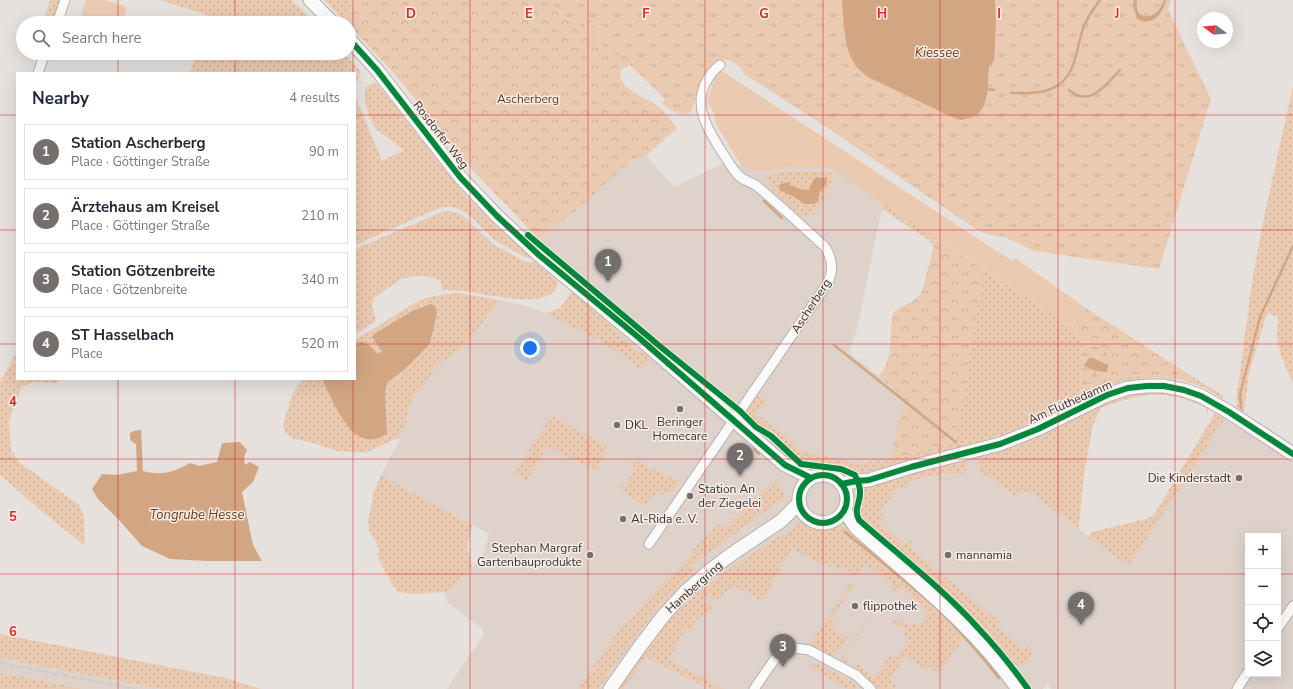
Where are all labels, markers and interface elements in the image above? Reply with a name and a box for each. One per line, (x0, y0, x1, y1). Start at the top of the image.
text: D (406, 5, 416, 23)
text: E (525, 5, 533, 23)
text: F (642, 5, 650, 23)
text: G (759, 5, 769, 23)
text: H (877, 5, 887, 23)
text: I (997, 5, 1001, 23)
text: J (1114, 5, 1119, 23)
north arrow (1197, 12, 1233, 48)
search box (16, 16, 356, 60)
icon: search (30, 27, 52, 49)
text: Search here (62, 28, 142, 48)
water label: Kiessee (915, 44, 959, 62)
text: Nearby (32, 87, 89, 110)
text: 4 results (289, 89, 340, 107)
park label: Ascherberg (497, 91, 559, 107)
street label: Rosdorfer Weg (409, 98, 473, 172)
text: Station Ascherberg (71, 133, 206, 153)
text: 1 (42, 143, 50, 161)
text: 90 m (309, 143, 339, 161)
text: Place · Göttinger Straße (71, 153, 210, 171)
text: Ärztehaus am Kreisel (71, 197, 219, 217)
text: 2 (42, 207, 50, 225)
text: 210 m (301, 207, 339, 225)
text: Place · Göttinger Straße (71, 217, 210, 235)
pin: 1 (595, 249, 621, 282)
text: Station Götzenbreite (71, 261, 215, 281)
text: 3 (42, 271, 50, 289)
text: 340 m (301, 271, 339, 289)
street label: Ascherberg (787, 276, 835, 336)
text: Place · Götzenbreite (71, 281, 187, 299)
text: ST Hasselbach (71, 325, 174, 345)
text: 4 (42, 335, 50, 353)
text: 520 m (301, 335, 339, 353)
your location (520, 338, 540, 358)
text: Place (71, 345, 103, 363)
street label: Am Flüthedamm (1026, 376, 1114, 428)
text: 4 (9, 393, 17, 411)
marker: Beringer Homecare (675, 404, 685, 414)
place label: Beringer Homecare (653, 414, 707, 444)
place label: DKL (625, 417, 648, 433)
marker: DKL (612, 420, 622, 430)
pin: 2 (727, 443, 753, 476)
place label: Die Kinderstadt (1148, 470, 1232, 486)
marker: Die Kinderstadt (1234, 473, 1244, 483)
place label: Station An der Ziegelei (698, 481, 761, 511)
marker: Station An der Ziegelei (685, 491, 695, 501)
water label: Tongrube Hesse (149, 506, 245, 524)
text: 5 (9, 508, 17, 526)
place label: Al-Rida e. V. (631, 511, 698, 527)
marker: Al-Rida e. V. (618, 514, 628, 524)
map controls (1245, 533, 1281, 677)
button: + (1245, 533, 1281, 569)
place label: Stephan Margraf Gartenbauprodukte (477, 540, 583, 570)
place label: mannamia (956, 547, 1012, 563)
marker: Stephan Margraf Gartenbauprodukte (585, 550, 595, 560)
marker: mannamia (943, 550, 953, 560)
street label: Hambergring (662, 557, 726, 617)
button: − (1245, 569, 1281, 605)
pin: 4 (1068, 592, 1094, 625)
place label: flippothek (863, 598, 918, 614)
marker: flippothek (850, 601, 860, 611)
button: locate (1245, 605, 1281, 641)
text: 6 (9, 623, 17, 641)
pin: 3 (770, 634, 796, 667)
button: layers (1245, 641, 1281, 677)

